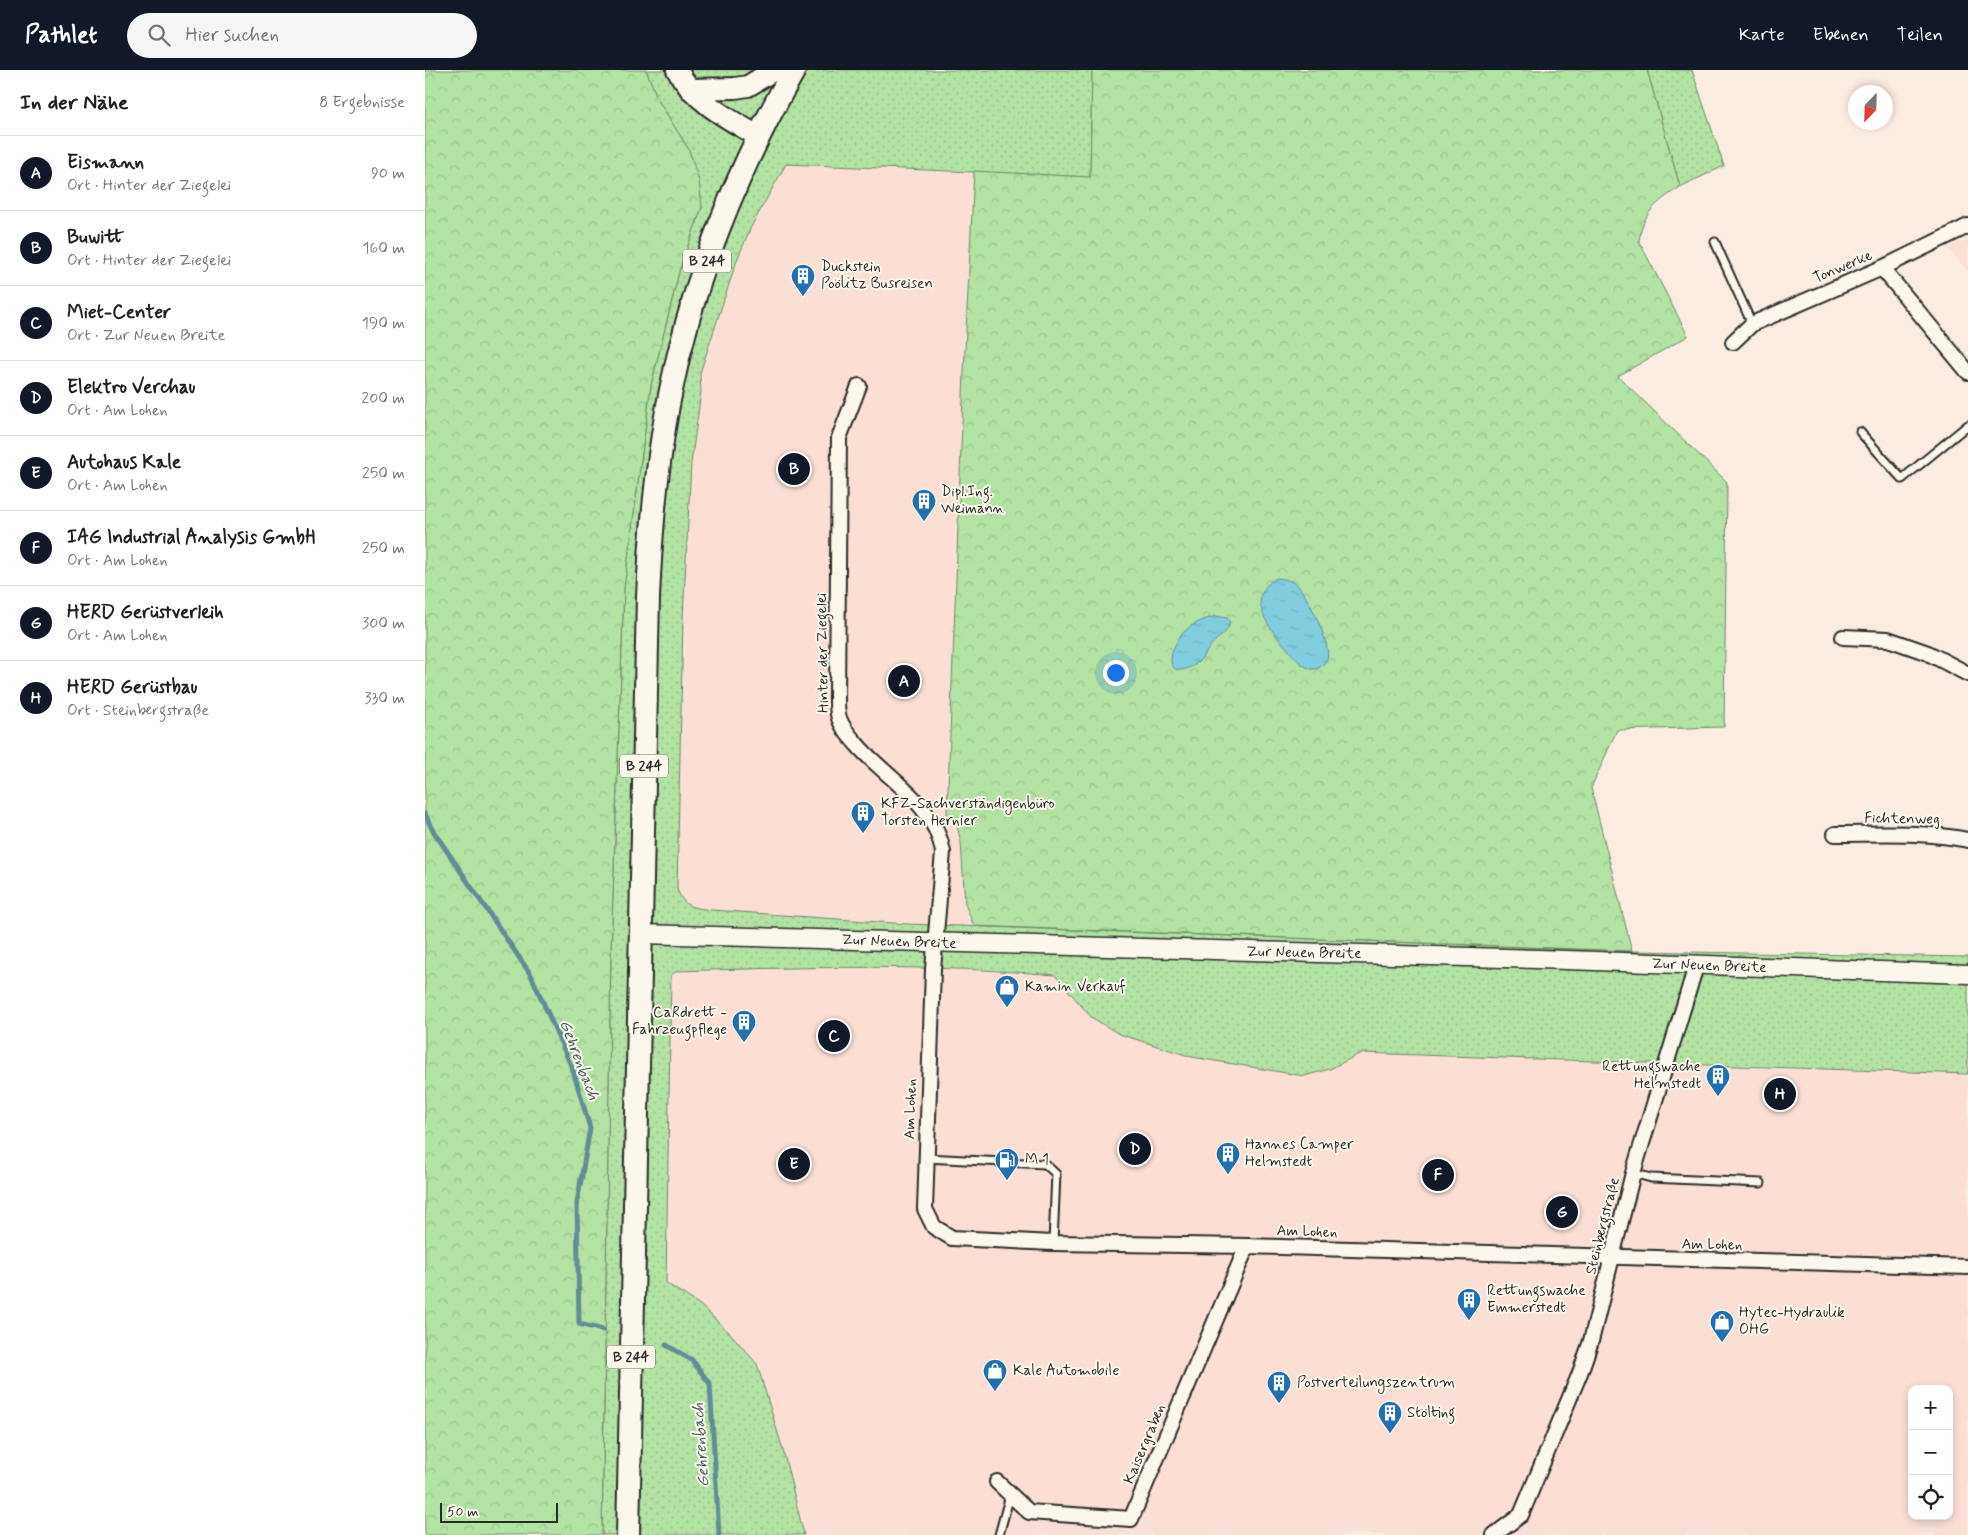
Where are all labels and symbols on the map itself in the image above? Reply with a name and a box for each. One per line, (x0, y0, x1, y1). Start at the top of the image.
north arrow (1848, 85, 1893, 130)
street label: Tonwerke (1810, 246, 1876, 288)
road number: B 244 (683, 250, 731, 272)
place label: Duckstein Poölitz Busreisen (821, 257, 933, 294)
building icon: Duckstein Poölitz Busreisen (790, 263, 816, 297)
pin: B (778, 450, 810, 488)
place label: Dipl.Ing. Weimann (941, 482, 1005, 519)
building icon: Dipl.Ing. Weimann (911, 488, 937, 522)
street label: Hinter der Ziegelei (812, 593, 835, 713)
your location (1103, 660, 1129, 686)
pin: A (888, 662, 920, 700)
road number: B 244 (620, 754, 668, 778)
place label: KFZ-Sachverständigenbüro Torsten Hernier (881, 794, 1054, 831)
building icon: KFZ-Sachverständigenbüro Torsten Hernier (850, 800, 876, 834)
street label: Fichtenweg (1864, 808, 1940, 830)
street label: Zur Neuen Breite (841, 930, 957, 954)
street label: Zur Neuen Breite (1246, 942, 1362, 964)
street label: Zur Neuen Breite (1651, 954, 1767, 978)
shop icon: Kamin Verkauf (994, 974, 1020, 1008)
place label: Kamin Verkauf (1025, 977, 1126, 997)
place label: CaRdrett - Fahrzeugpflege (632, 1003, 727, 1041)
building icon: CaRdrett - Fahrzeugpflege (731, 1009, 757, 1043)
water label: Gehrenbach (554, 1017, 604, 1103)
pin: C (818, 1017, 850, 1055)
place label: Rettungswache Helmstedt (1602, 1057, 1701, 1094)
building icon: Rettungswache Helmstedt (1705, 1063, 1731, 1097)
pin: H (1764, 1075, 1796, 1113)
street label: Am Lohen (900, 1078, 922, 1140)
pin: D (1119, 1130, 1151, 1168)
place label: Hannes Camper Helmstedt (1245, 1135, 1354, 1172)
building icon: Hannes Camper Helmstedt (1215, 1141, 1241, 1175)
pin: E (778, 1145, 810, 1183)
fuel station icon: M 1 (994, 1147, 1020, 1181)
place label: M 1 (1025, 1150, 1049, 1170)
pin: F (1422, 1156, 1454, 1194)
street label: Steinbergstraße (1581, 1175, 1626, 1277)
pin: G (1546, 1193, 1578, 1231)
street label: Am Lohen (1276, 1221, 1338, 1243)
street label: Am Lohen (1681, 1234, 1743, 1256)
place label: Rettungswache Emmerstedt (1487, 1281, 1586, 1318)
building icon: Rettungswache Emmerstedt (1456, 1287, 1482, 1321)
place label: Hytec-Hydraulik OHG (1739, 1303, 1845, 1340)
shop icon: Hytec-Hydraulik OHG (1709, 1309, 1735, 1343)
road number: B 244 (607, 1345, 655, 1368)
shop icon: Kale Automobile (982, 1358, 1008, 1392)
place label: Kale Automobile (1013, 1361, 1119, 1381)
building icon: Postverteilungszentrum (1266, 1370, 1292, 1404)
place label: Postverteilungszentrum (1297, 1373, 1455, 1394)
building icon: Stölting (1377, 1400, 1403, 1434)
street label: Kaisergraben (1119, 1401, 1171, 1487)
water label: Gehrenbach (688, 1402, 714, 1488)
place label: Stölting (1407, 1403, 1455, 1424)
scale bar (440, 1500, 557, 1523)

